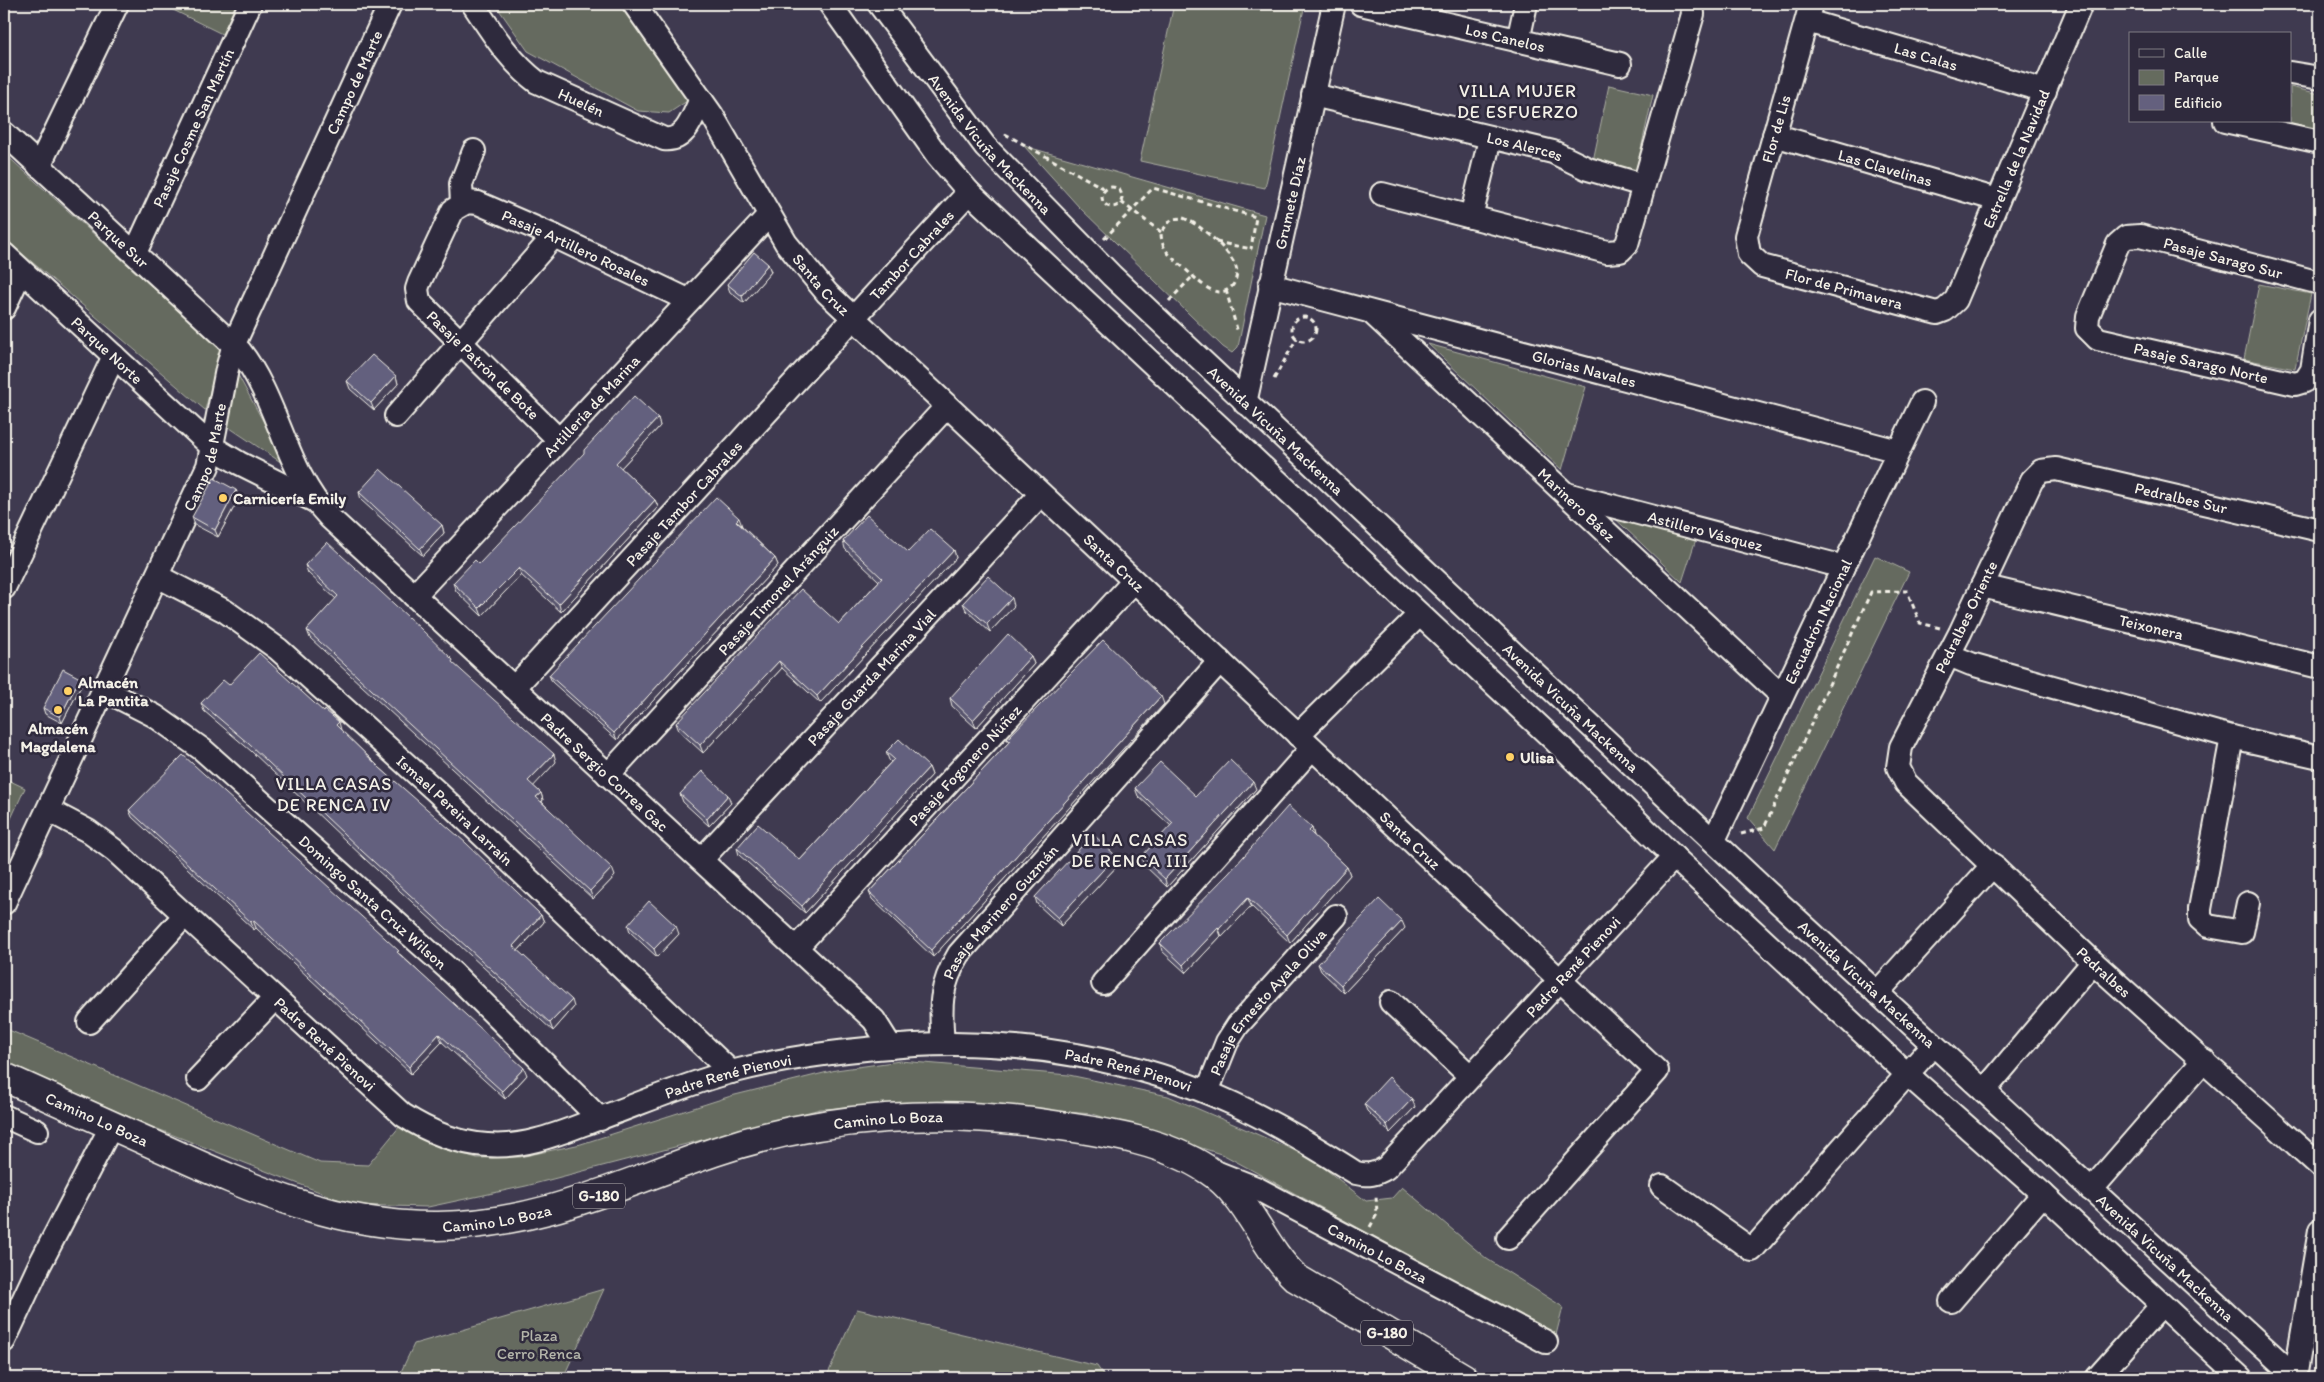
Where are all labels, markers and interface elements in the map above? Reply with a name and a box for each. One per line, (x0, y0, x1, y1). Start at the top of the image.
street label: Los Canelos (1463, 19, 1547, 56)
street label: Campo de Marte (322, 27, 386, 137)
legend (2129, 32, 2292, 122)
street label: Las Calas (1892, 38, 1960, 74)
text: Calle (2174, 44, 2207, 62)
street label: Pasaje Cosme San Martín (148, 45, 238, 210)
text: Parque (2174, 68, 2219, 86)
street label: Avenida Vicuña Mackenna (925, 70, 1056, 219)
district label: VILLA MUJER DE ESFUERZO (1457, 80, 1579, 123)
street label: Huelén (555, 83, 608, 121)
street label: Estrella de la Navidad (1978, 86, 2054, 231)
street label: Flor de Lis (1757, 93, 1795, 165)
text: Edificio (2174, 94, 2222, 112)
street label: Los Alerces (1485, 127, 1567, 165)
street label: Las Clavelinas (1836, 145, 1935, 190)
street label: Grumete Díaz (1270, 154, 1309, 251)
street label: Pasaje Artillero Rosales (499, 205, 653, 290)
street label: Tambor Cabrales (865, 205, 958, 304)
street label: Parque Sur (84, 206, 153, 272)
street label: Pasaje Sarago Sur (2161, 233, 2285, 283)
street label: Santa Cruz (789, 249, 855, 320)
street label: Flor de Primavera (1783, 263, 1906, 313)
street label: Pasaje Patrón de Bote (423, 306, 543, 424)
street label: Parque Norte (68, 312, 147, 388)
street label: Pasaje Sarago Norte (2132, 338, 2270, 387)
street label: Glorias Navales (1530, 345, 1638, 391)
street label: Artillería de Marina (539, 350, 644, 461)
street label: Avenida Vicuña Mackenna (1204, 362, 1349, 499)
street label: Campo de Marte (179, 401, 230, 514)
street label: Pasaje Tambor Cabrales (621, 436, 746, 570)
street label: Marinero Báez (1534, 464, 1620, 546)
street label: Pedralbes Sur (2133, 478, 2230, 518)
place label: Carnicería Emily (233, 489, 347, 509)
marker: Carnicería Emily (217, 492, 229, 504)
street label: Astillero Vásquez (1646, 506, 1766, 555)
street label: Pasaje Timonel Aránguiz (714, 521, 842, 659)
street label: Santa Cruz (1080, 529, 1149, 596)
street label: Escuadrón Nacional (1780, 555, 1856, 687)
street label: Pedralbes Oriente (1931, 557, 2002, 676)
street label: Pasaje Guarda Marina Vial (803, 604, 940, 749)
street label: Teixonera (2117, 610, 2185, 643)
street label: Avenida Vicuña Mackenna (1499, 639, 1644, 776)
place label: Almacén La Pantita (77, 673, 149, 710)
marker: Almacén La Pantita (62, 685, 74, 697)
street label: Pasaje Fogonero Núñez (904, 700, 1026, 829)
marker: Almacén Magdalena (52, 704, 64, 716)
street label: Padre Sergio Correa Gac (537, 708, 673, 835)
place label: Almacén Magdalena (20, 719, 96, 757)
place label: Ulisa (1520, 748, 1554, 767)
street label: Ismael Pereira Larraín (393, 751, 518, 869)
marker: Ulisa (1504, 751, 1516, 763)
district label: VILLA CASAS DE RENCA IV (276, 773, 392, 816)
street label: Santa Cruz (1376, 807, 1445, 874)
district label: VILLA CASAS DE RENCA III (1071, 829, 1189, 872)
street label: Domingo Santa Cruz Wilson (295, 831, 451, 973)
street label: Pasaje Marinero Guzmán (938, 840, 1062, 982)
street label: Padre René Pienovi (1521, 912, 1624, 1021)
street label: Avenida Vicuña Mackenna (1795, 916, 1940, 1052)
street label: Pasaje Ernesto Ayala Oliva (1205, 924, 1330, 1078)
street label: Pedralbes (2073, 942, 2135, 1001)
street label: Padre René Pienovi (271, 992, 380, 1095)
street label: Padre René Pienovi (1063, 1044, 1195, 1095)
street label: Padre René Pienovi (662, 1049, 793, 1102)
street label: Camino Lo Boza (43, 1088, 152, 1150)
street label: Camino Lo Boza (832, 1107, 944, 1133)
road number: G-180 (573, 1184, 625, 1208)
street label: Avenida Vicuña Mackenna (2093, 1190, 2239, 1326)
street label: Camino Lo Boza (442, 1200, 554, 1235)
street label: Camino Lo Boza (1324, 1218, 1431, 1287)
road number: G-180 (1361, 1320, 1413, 1346)
park label: Plaza Cerro Renca (497, 1326, 582, 1363)

